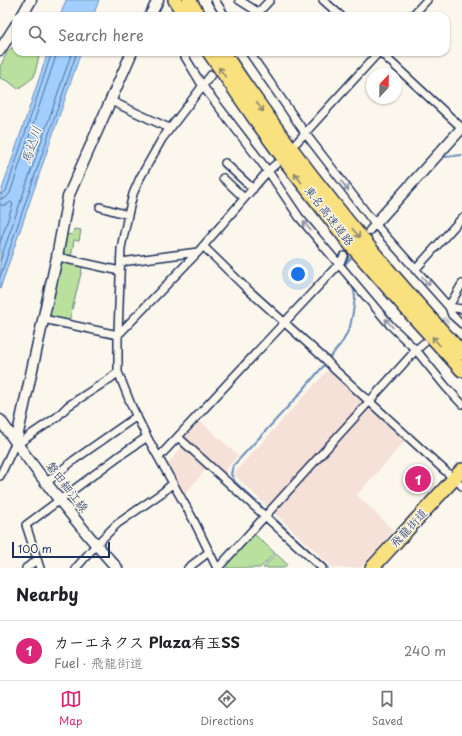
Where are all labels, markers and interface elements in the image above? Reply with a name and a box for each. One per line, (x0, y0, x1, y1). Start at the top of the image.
search box (12, 12, 450, 56)
icon: search (26, 23, 48, 45)
text: Search here (58, 23, 144, 46)
one-way arrow (218, 67, 226, 78)
north arrow (366, 68, 402, 104)
one-way arrow (256, 102, 265, 113)
water label: 馬込川 (15, 123, 46, 166)
one-way arrow (294, 172, 302, 183)
one-way arrow (341, 180, 350, 191)
street label: 東名高速道路 (301, 181, 359, 249)
one-way arrow (302, 221, 311, 231)
one-way arrow (352, 227, 361, 238)
your location (288, 264, 308, 284)
one-way arrow (421, 276, 430, 286)
one-way arrow (384, 318, 394, 328)
one-way arrow (431, 336, 440, 347)
street label: 磐田細江線 (42, 457, 93, 516)
pin: 1 (405, 464, 431, 494)
street label: 飛龍街道 (385, 504, 431, 551)
scale bar (12, 540, 110, 559)
text: 100 m (18, 540, 52, 557)
text: Nearby (16, 581, 78, 607)
text: カーエネクス Plaza有玉SS (54, 630, 240, 653)
text: 1 (26, 641, 32, 660)
text: 240 m (404, 641, 446, 660)
text: Fuel · 飛龍街道 (54, 653, 143, 672)
tab: Map (59, 688, 82, 729)
tab: Directions (200, 688, 254, 729)
tab: Saved (372, 688, 403, 729)

